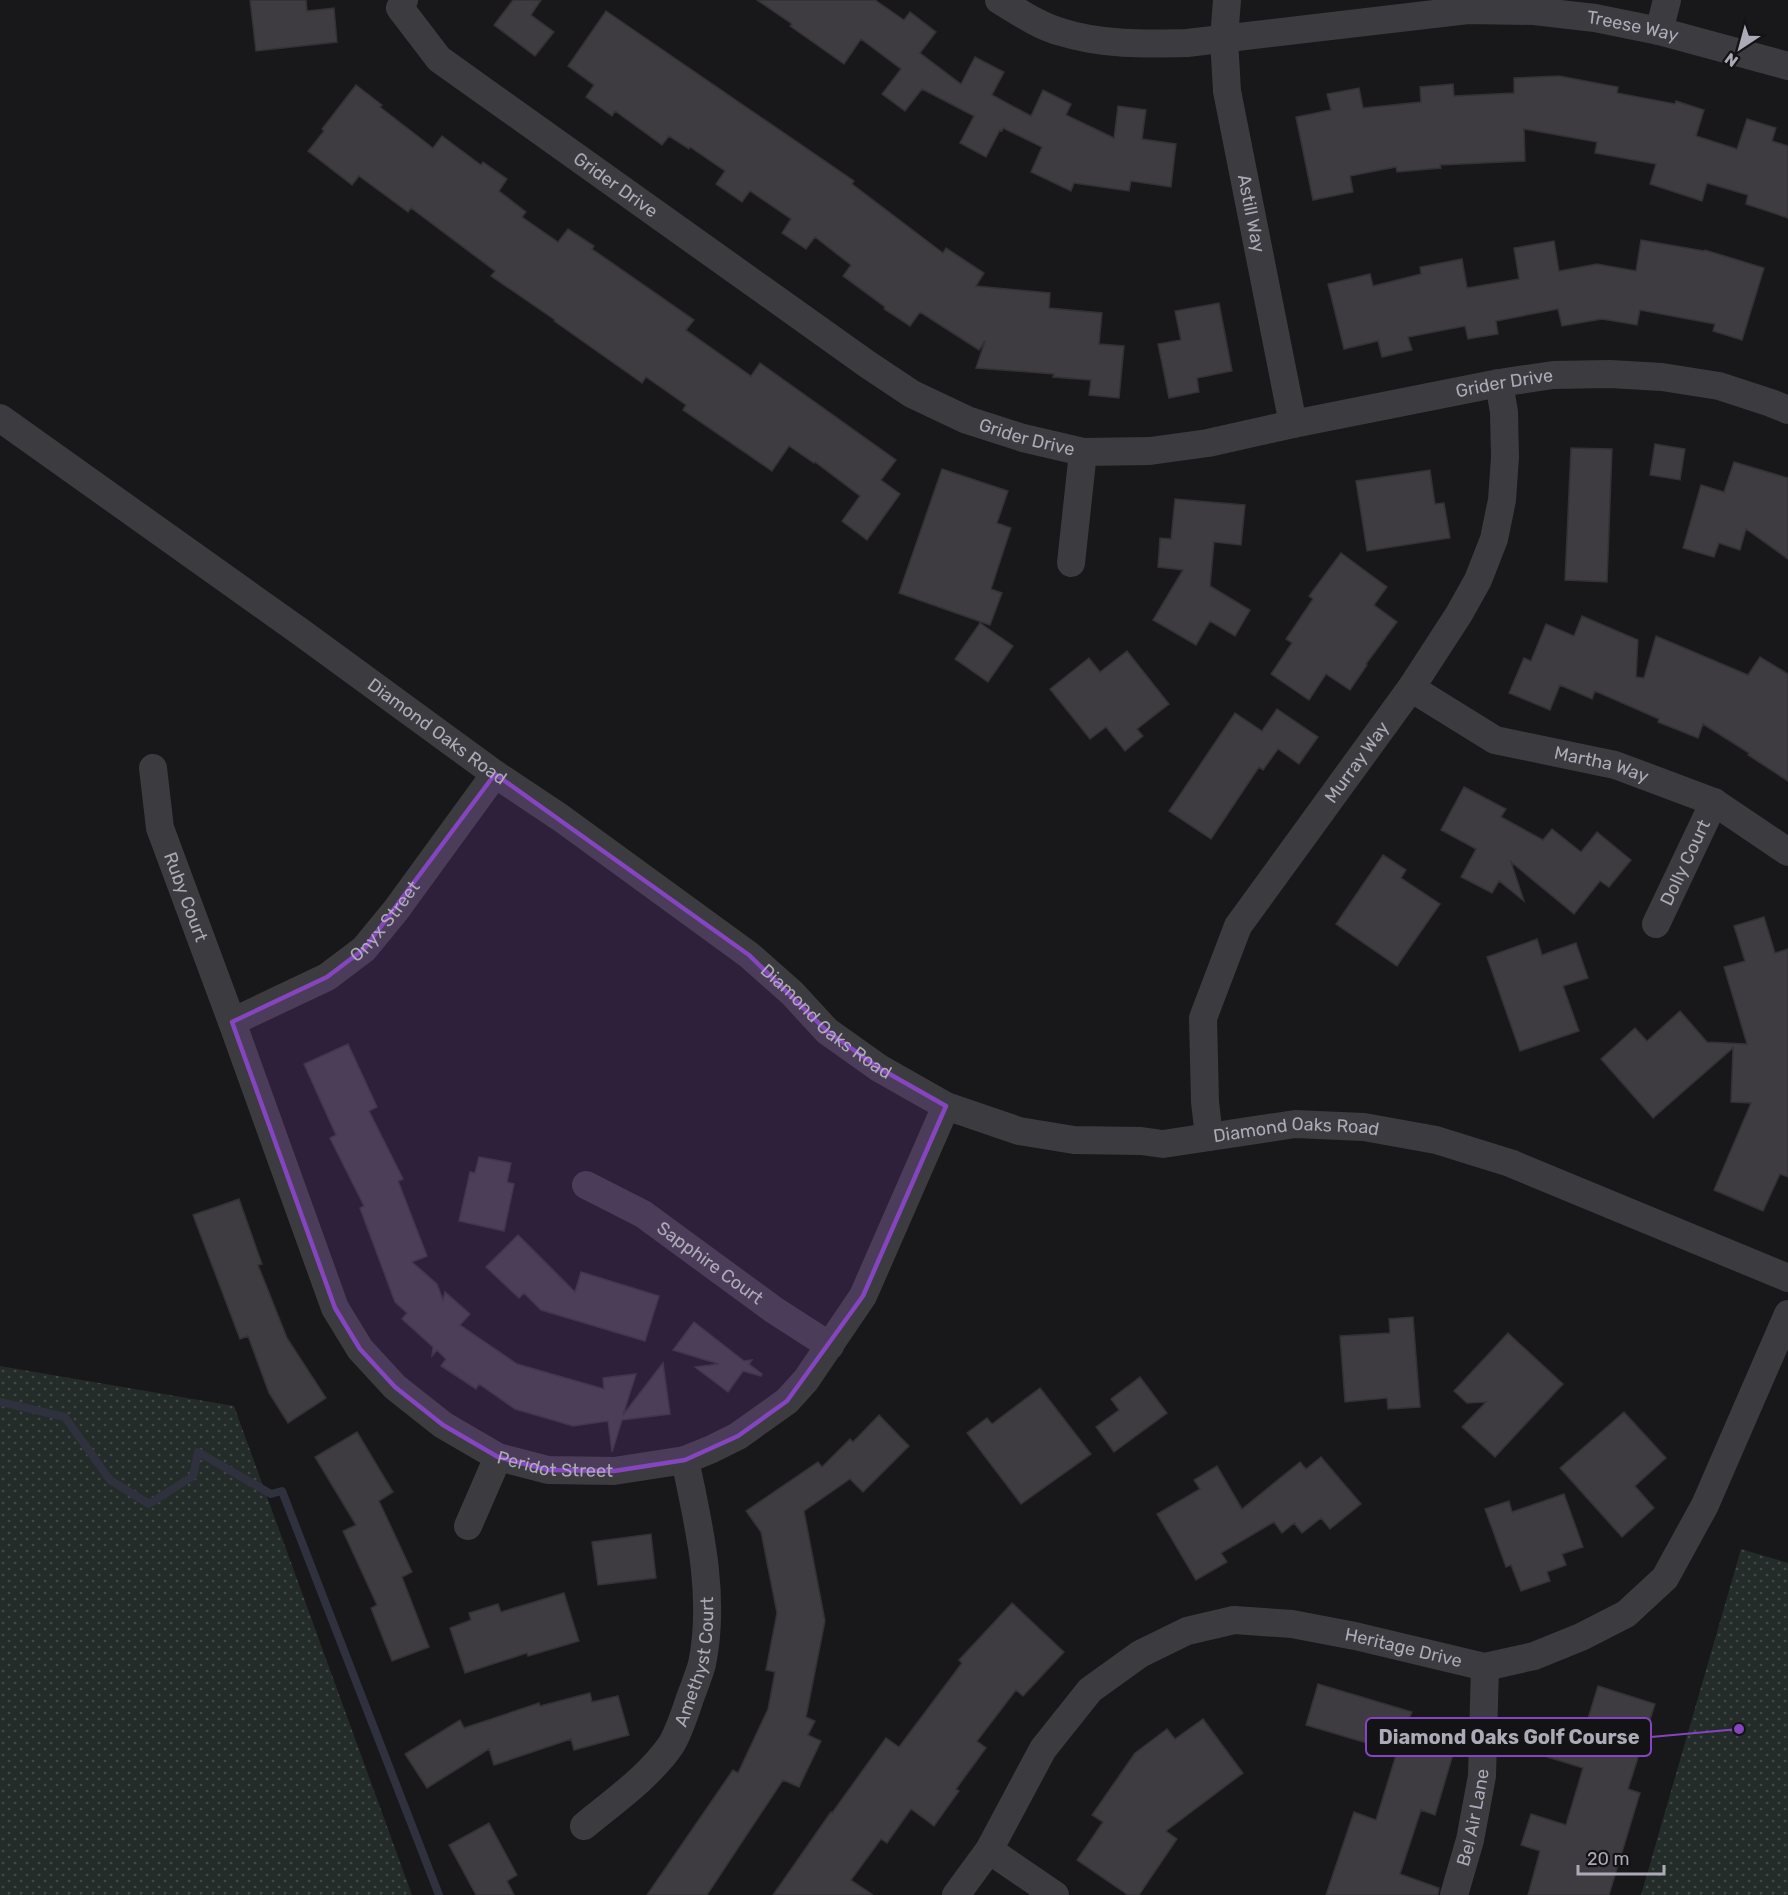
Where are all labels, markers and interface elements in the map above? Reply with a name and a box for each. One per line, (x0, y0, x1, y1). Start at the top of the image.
street label: Treese Way (1586, 6, 1681, 47)
north arrow (1710, 18, 1770, 78)
text: N (1721, 49, 1742, 71)
street label: Grider Drive (569, 147, 662, 222)
street label: Astill Way (1233, 172, 1270, 254)
street label: Grider Drive (1454, 364, 1555, 402)
street label: Grider Drive (976, 414, 1077, 461)
street label: Diamond Oaks Road (363, 674, 511, 790)
street label: Murray Way (1320, 717, 1394, 808)
street label: Martha Way (1552, 742, 1652, 788)
street label: Dolly Court (1655, 816, 1715, 909)
street label: Ruby Court (159, 849, 212, 945)
street label: Onyx Street (345, 876, 425, 967)
street label: Diamond Oaks Road (756, 959, 896, 1084)
street label: Diamond Oaks Road (1212, 1113, 1381, 1147)
street label: Sapphire Court (653, 1217, 767, 1309)
street label: Peridot Street (495, 1446, 613, 1482)
street label: Amethyst Court (670, 1597, 718, 1730)
street label: Heritage Drive (1343, 1623, 1464, 1672)
callout: Diamond Oaks Golf Course (1366, 1718, 1651, 1756)
text: Diamond Oaks Golf Course (1378, 1725, 1640, 1749)
street label: Bel Air Lane (1452, 1769, 1493, 1869)
scale bar (1578, 1838, 1664, 1876)
text: 20 m (1587, 1848, 1629, 1870)

